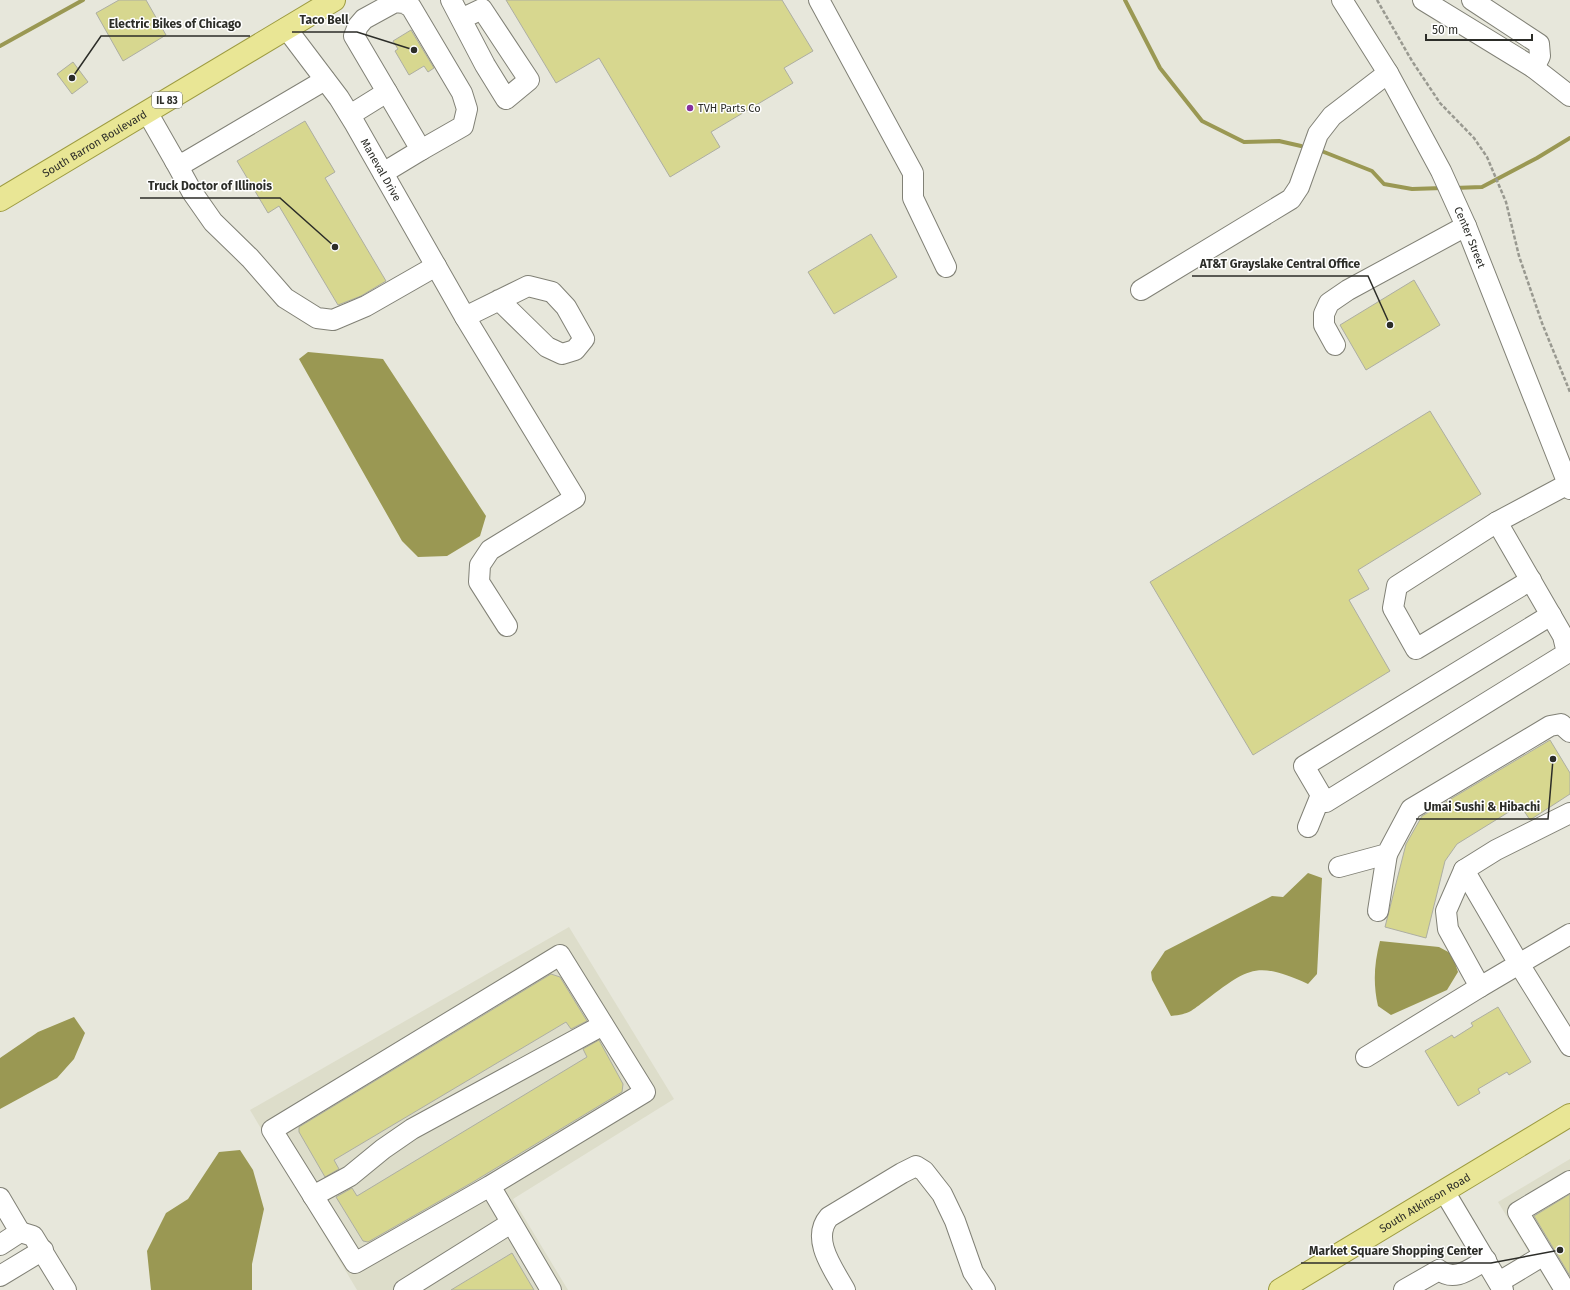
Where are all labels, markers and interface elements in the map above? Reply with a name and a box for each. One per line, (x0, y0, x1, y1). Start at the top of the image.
callout: Taco Bell (292, 8, 357, 32)
callout: Electric Bikes of Chicago (101, 12, 250, 36)
text: Taco Bell (300, 13, 349, 27)
scale bar (1426, 16, 1532, 42)
text: Electric Bikes of Chicago (109, 17, 241, 31)
text: 50 m (1432, 23, 1458, 37)
road number: IL 83 (152, 92, 182, 108)
place label: TVH Parts Co (698, 102, 761, 115)
marker: TVH Parts Co (685, 103, 695, 113)
street label: South Barron Boulevard (40, 108, 149, 180)
street label: Maneval Drive (358, 136, 404, 204)
callout: Truck Doctor of Illinois (140, 174, 280, 198)
text: Truck Doctor of Illinois (148, 179, 272, 193)
street label: Center Street (1451, 205, 1488, 270)
callout: AT&T Grayslake Central Office (1192, 252, 1368, 276)
text: AT&T Grayslake Central Office (1199, 257, 1361, 271)
callout: Umai Sushi & Hibachi (1416, 795, 1548, 819)
text: Umai Sushi & Hibachi (1424, 800, 1540, 814)
street label: South Atkinson Road (1377, 1171, 1473, 1236)
callout: Market Square Shopping Center (1301, 1239, 1491, 1263)
text: Market Square Shopping Center (1309, 1244, 1483, 1258)

